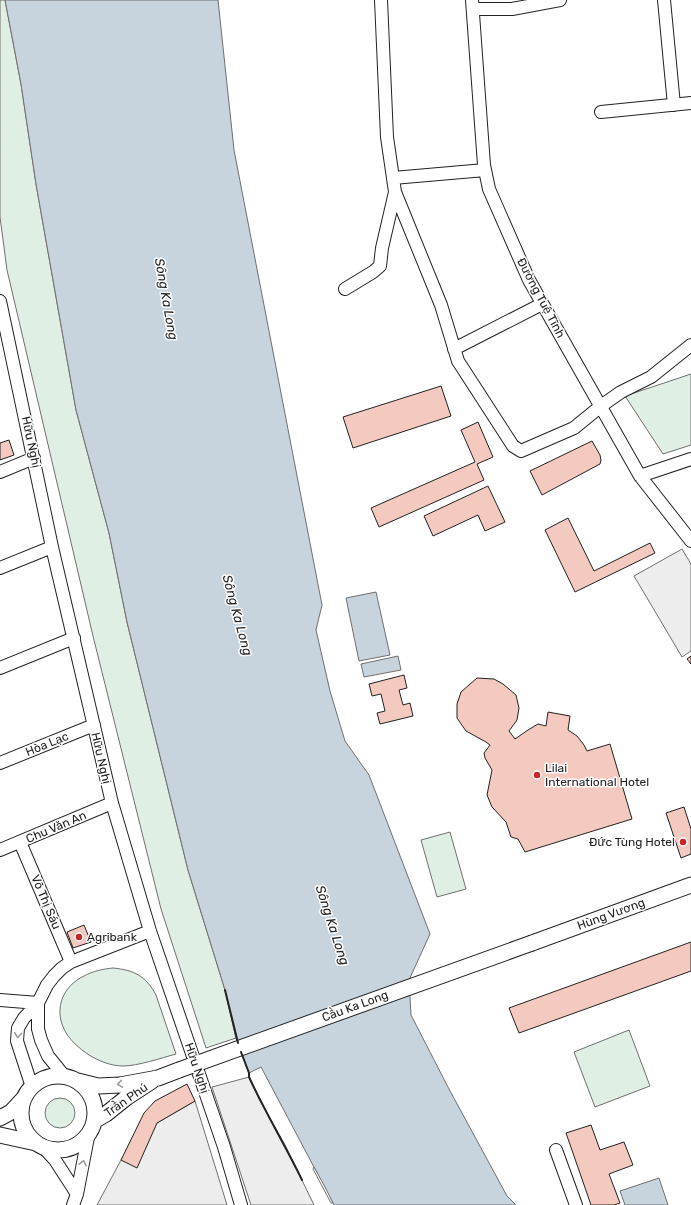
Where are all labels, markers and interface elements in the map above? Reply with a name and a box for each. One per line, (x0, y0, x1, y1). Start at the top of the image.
street label: Đường Tuệ Tĩnh (514, 256, 568, 340)
water label: Sông Ka Long (151, 257, 181, 342)
street label: Hữu Nghị (19, 415, 43, 469)
water label: Sông Ka Long (219, 573, 256, 658)
street label: Hòa Lạc (23, 729, 71, 759)
street label: Hữu Nghị (88, 731, 114, 785)
place label: Lilai International Hotel (545, 761, 649, 789)
marker: Lilai International Hotel (532, 770, 542, 780)
street label: Chu Văn An (24, 808, 88, 846)
place label: Đức Tùng Hotel (589, 835, 675, 849)
marker: Đức Tùng Hotel (678, 837, 688, 847)
street label: Võ Thị Sáu (28, 873, 64, 931)
water label: Sông Ka Long (312, 883, 353, 967)
street label: Hùng Vương (575, 895, 647, 933)
place label: Agribank (87, 930, 138, 944)
marker: Agribank (74, 932, 84, 942)
street label: Cầu Ka Long (320, 987, 390, 1024)
one-way arrow (13, 1032, 22, 1038)
street label: Hữu Nghị (182, 1041, 212, 1095)
one-way arrow (117, 1079, 123, 1088)
street label: Trần Phú (101, 1080, 150, 1120)
one-way arrow (78, 1160, 87, 1166)

